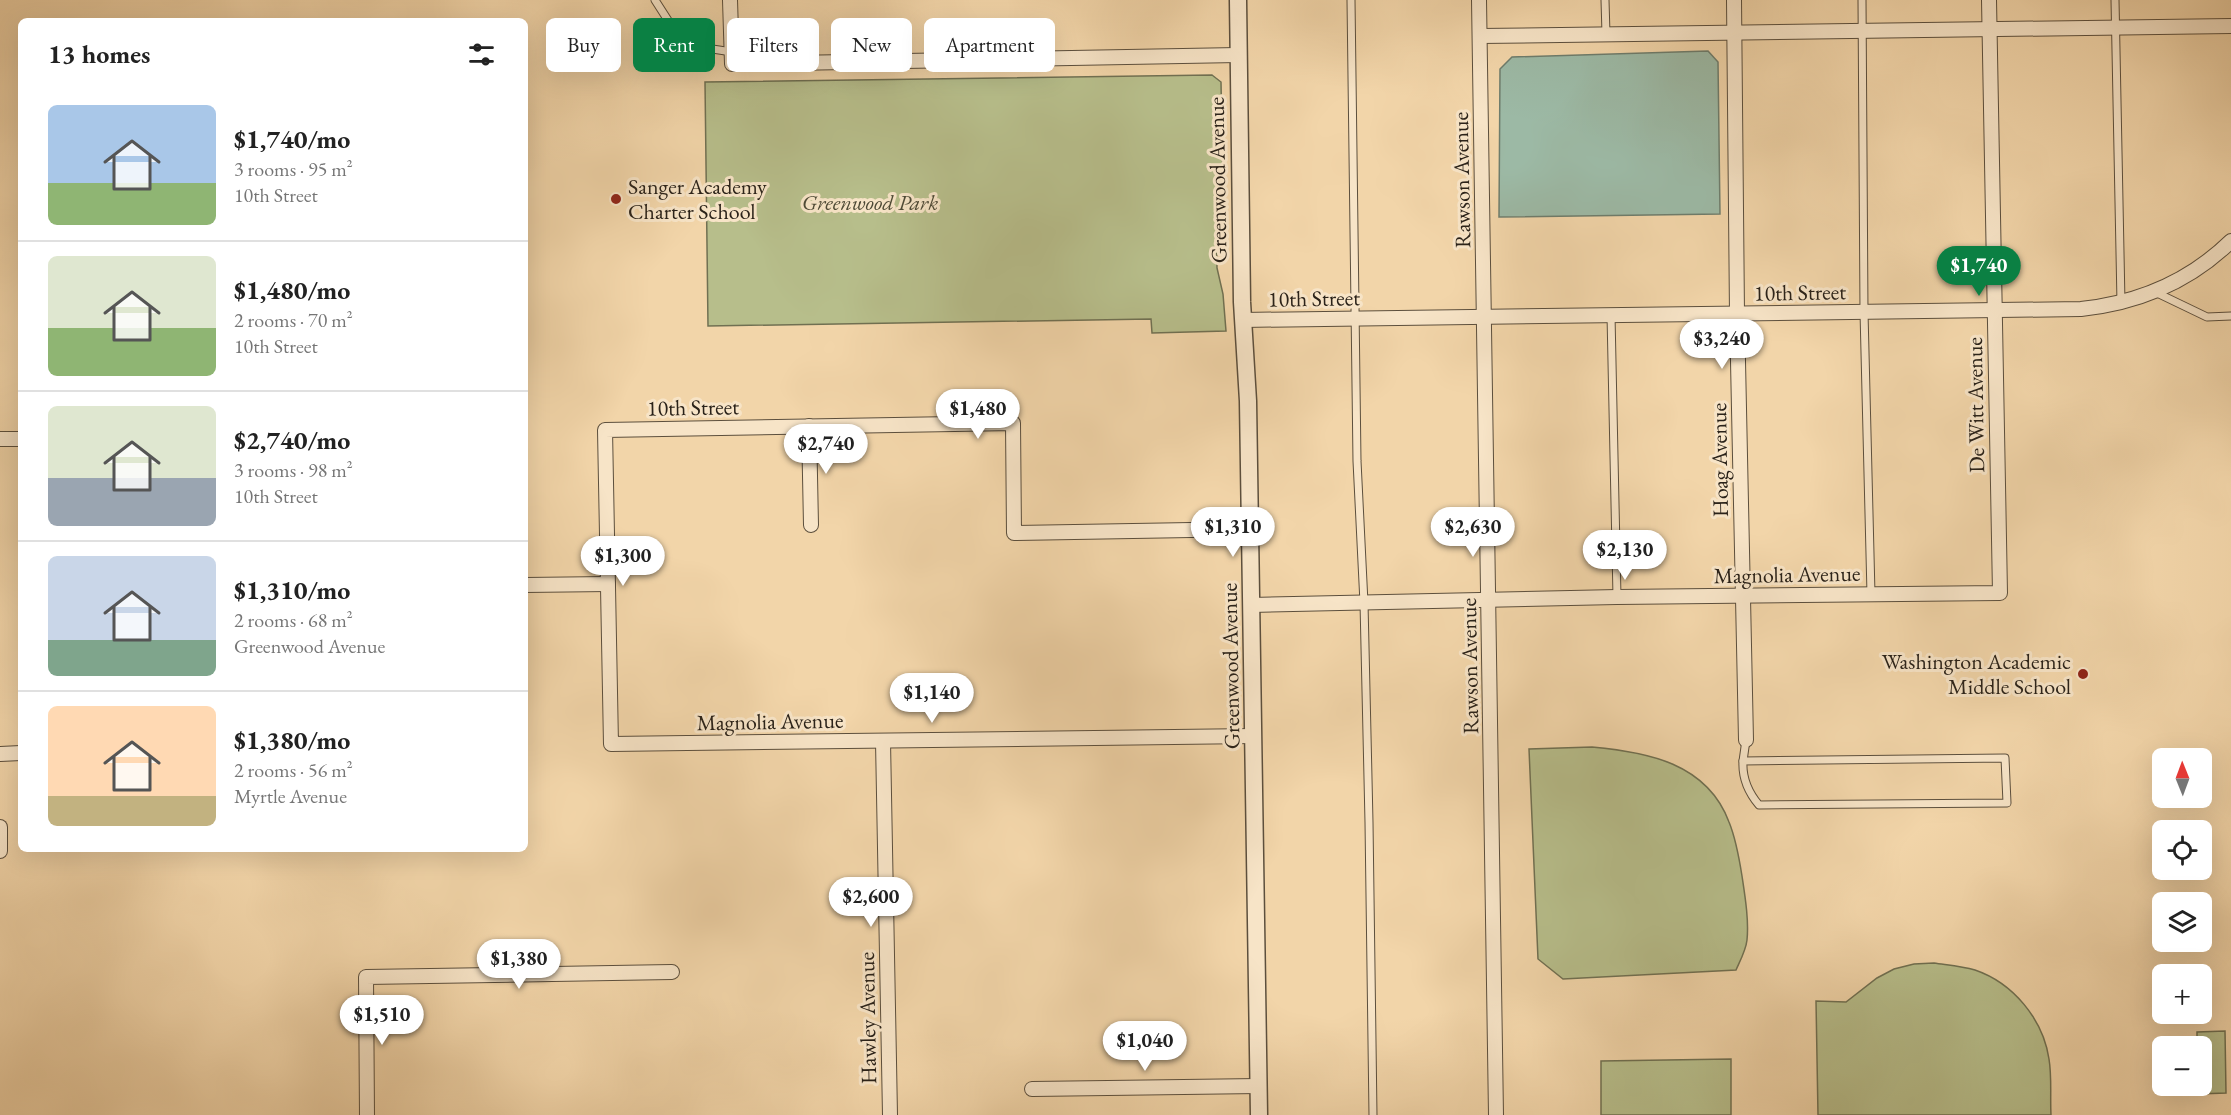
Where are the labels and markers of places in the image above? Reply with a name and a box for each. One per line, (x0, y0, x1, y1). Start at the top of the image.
place label: Sanger Academy Charter School (628, 172, 767, 226)
marker: Sanger Academy Charter School (609, 192, 623, 206)
pin: $1,740 (1930, 246, 2028, 297)
pin: $3,240 (1673, 319, 1771, 370)
pin: $1,480 (929, 389, 1027, 440)
pin: $2,740 (777, 424, 875, 475)
pin: $1,310 (1184, 507, 1282, 558)
pin: $2,630 (1424, 507, 1522, 558)
pin: $2,130 (1576, 530, 1674, 581)
pin: $1,300 (574, 536, 672, 587)
place label: Washington Academic Middle School (1882, 647, 2071, 701)
marker: Washington Academic Middle School (2076, 667, 2090, 681)
pin: $1,140 (883, 673, 981, 724)
pin: $2,600 (822, 877, 920, 928)
pin: $1,380 (470, 939, 568, 990)
pin: $1,510 (333, 995, 431, 1046)
pin: $1,040 (1096, 1021, 1194, 1072)

